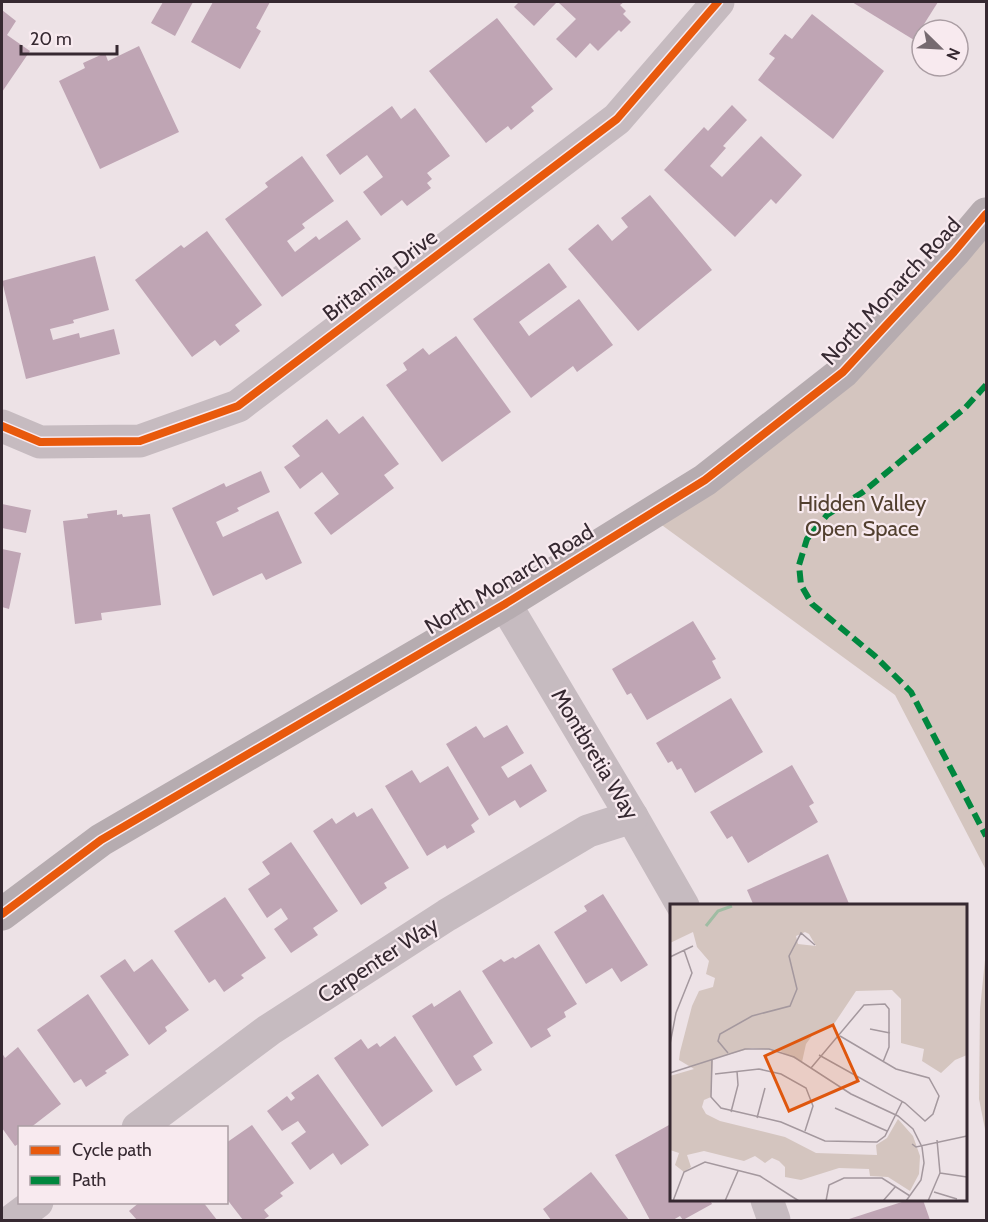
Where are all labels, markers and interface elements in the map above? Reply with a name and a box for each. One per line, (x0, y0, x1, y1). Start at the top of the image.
scale bar (21, 18, 117, 56)
north arrow (910, 18, 970, 78)
text: 20 m (30, 28, 72, 50)
text: N (942, 45, 964, 63)
street label: North Monarch Road (816, 211, 966, 371)
street label: Britannia Drive (317, 223, 443, 327)
park label: Hidden Valley Open Space (798, 490, 926, 542)
street label: North Monarch Road (420, 518, 598, 640)
street label: Montbretia Way (545, 684, 645, 824)
inset map (670, 904, 967, 1201)
street label: Carpenter Way (313, 911, 443, 1009)
legend (18, 1126, 228, 1204)
text: Cycle path (72, 1139, 152, 1161)
text: Path (72, 1169, 106, 1191)

